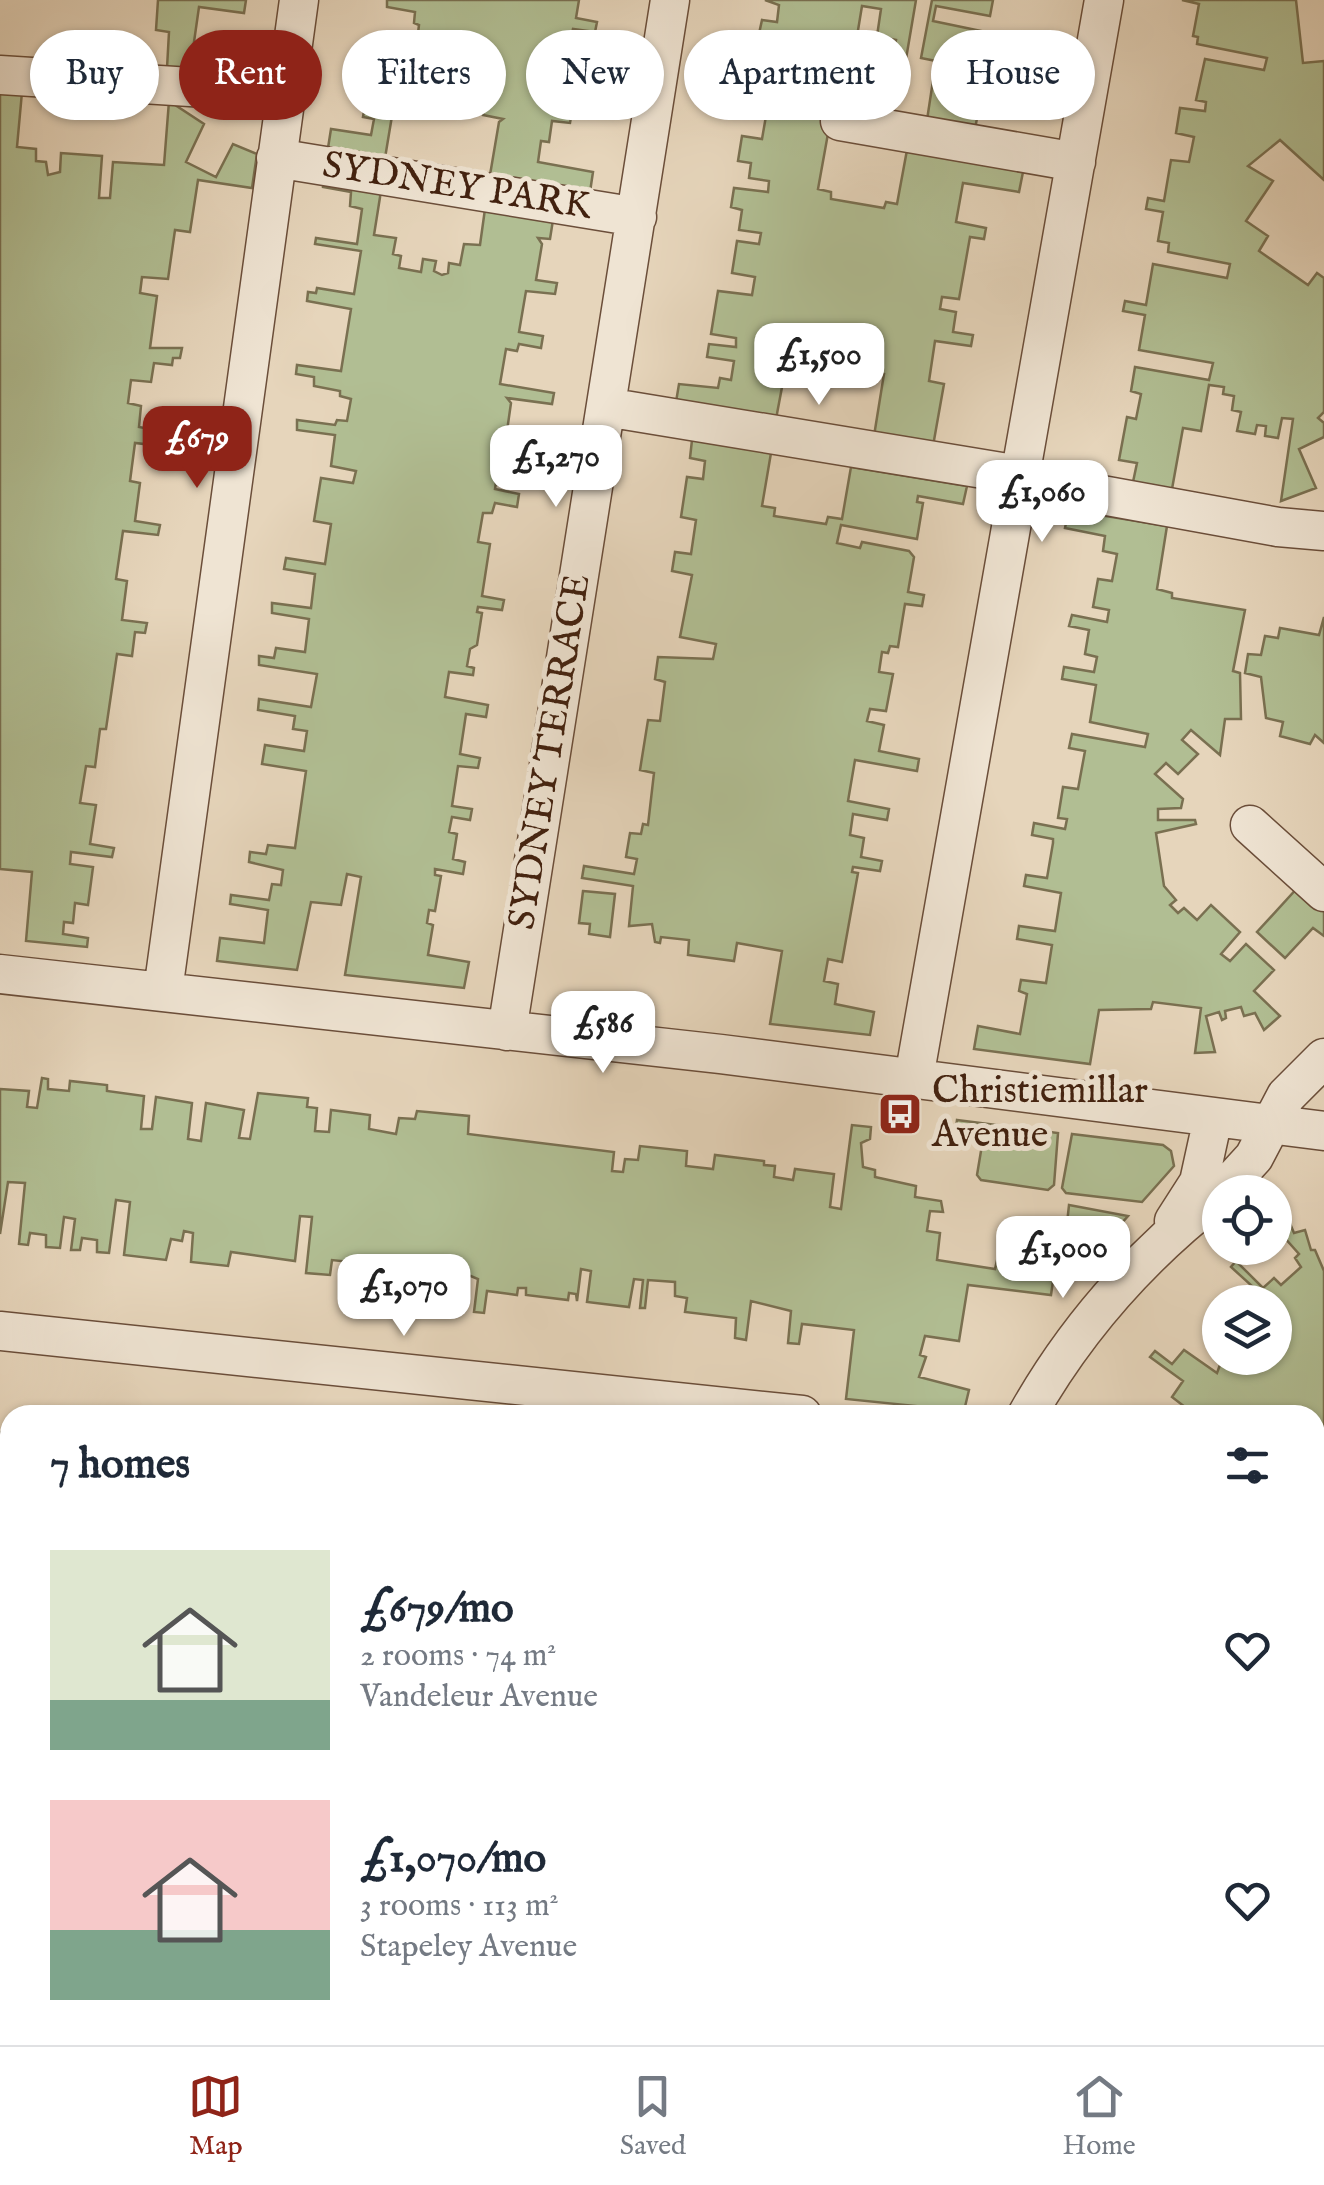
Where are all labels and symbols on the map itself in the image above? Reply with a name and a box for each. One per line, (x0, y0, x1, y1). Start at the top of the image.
street label: SYDNEY PARK (319, 142, 595, 232)
pin: £1,500 (738, 323, 900, 408)
pin: £679 (138, 406, 256, 491)
pin: £1,270 (475, 425, 637, 510)
pin: £1,060 (961, 460, 1123, 545)
street label: SYDNEY TERRACE (499, 571, 603, 933)
pin: £586 (544, 991, 662, 1076)
place label: Christiemillar Avenue (931, 1068, 1148, 1160)
bus stop icon: Christiemillar Avenue (877, 1091, 923, 1137)
pin: £1,000 (982, 1216, 1144, 1301)
pin: £1,070 (323, 1254, 485, 1339)

